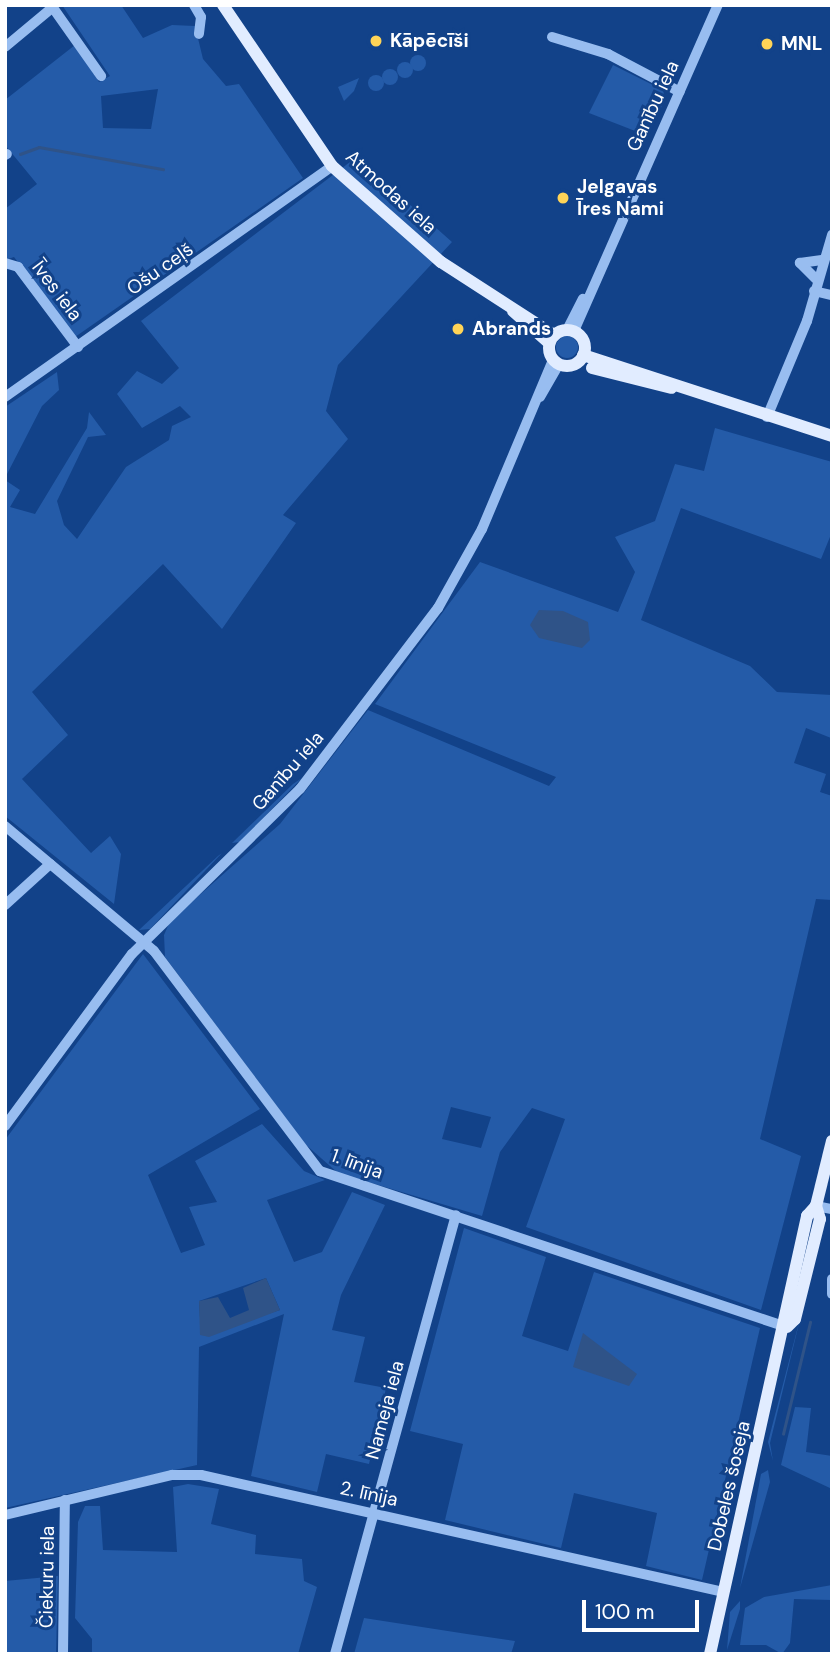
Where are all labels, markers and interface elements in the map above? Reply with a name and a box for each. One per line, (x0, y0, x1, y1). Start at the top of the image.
place label: Kāpēcīši (390, 30, 469, 52)
marker: Kāpēcīši (368, 33, 384, 49)
place label: MNL (781, 33, 822, 55)
marker: MNL (759, 36, 775, 52)
street label: Ganību iela (622, 57, 684, 155)
street label: Atmodas iela (341, 145, 441, 239)
place label: Jelgavas Īres Nami (577, 176, 664, 220)
marker: Jelgavas Īres Nami (555, 190, 571, 206)
street label: Ošu ceļš (122, 238, 198, 300)
street label: Īves iela (27, 256, 87, 326)
place label: Abrands (472, 318, 551, 340)
marker: Abrands (450, 321, 466, 337)
street label: Ganību iela (247, 727, 329, 815)
street label: 1. līnija (328, 1144, 386, 1184)
street label: Nameja iela (361, 1358, 409, 1462)
street label: Dobeles šoseja (703, 1419, 755, 1553)
street label: 2. līnija (338, 1477, 400, 1511)
street label: Čiekuru iela (35, 1526, 59, 1628)
scale bar (585, 1586, 702, 1630)
text: 100 m (595, 1598, 655, 1626)

